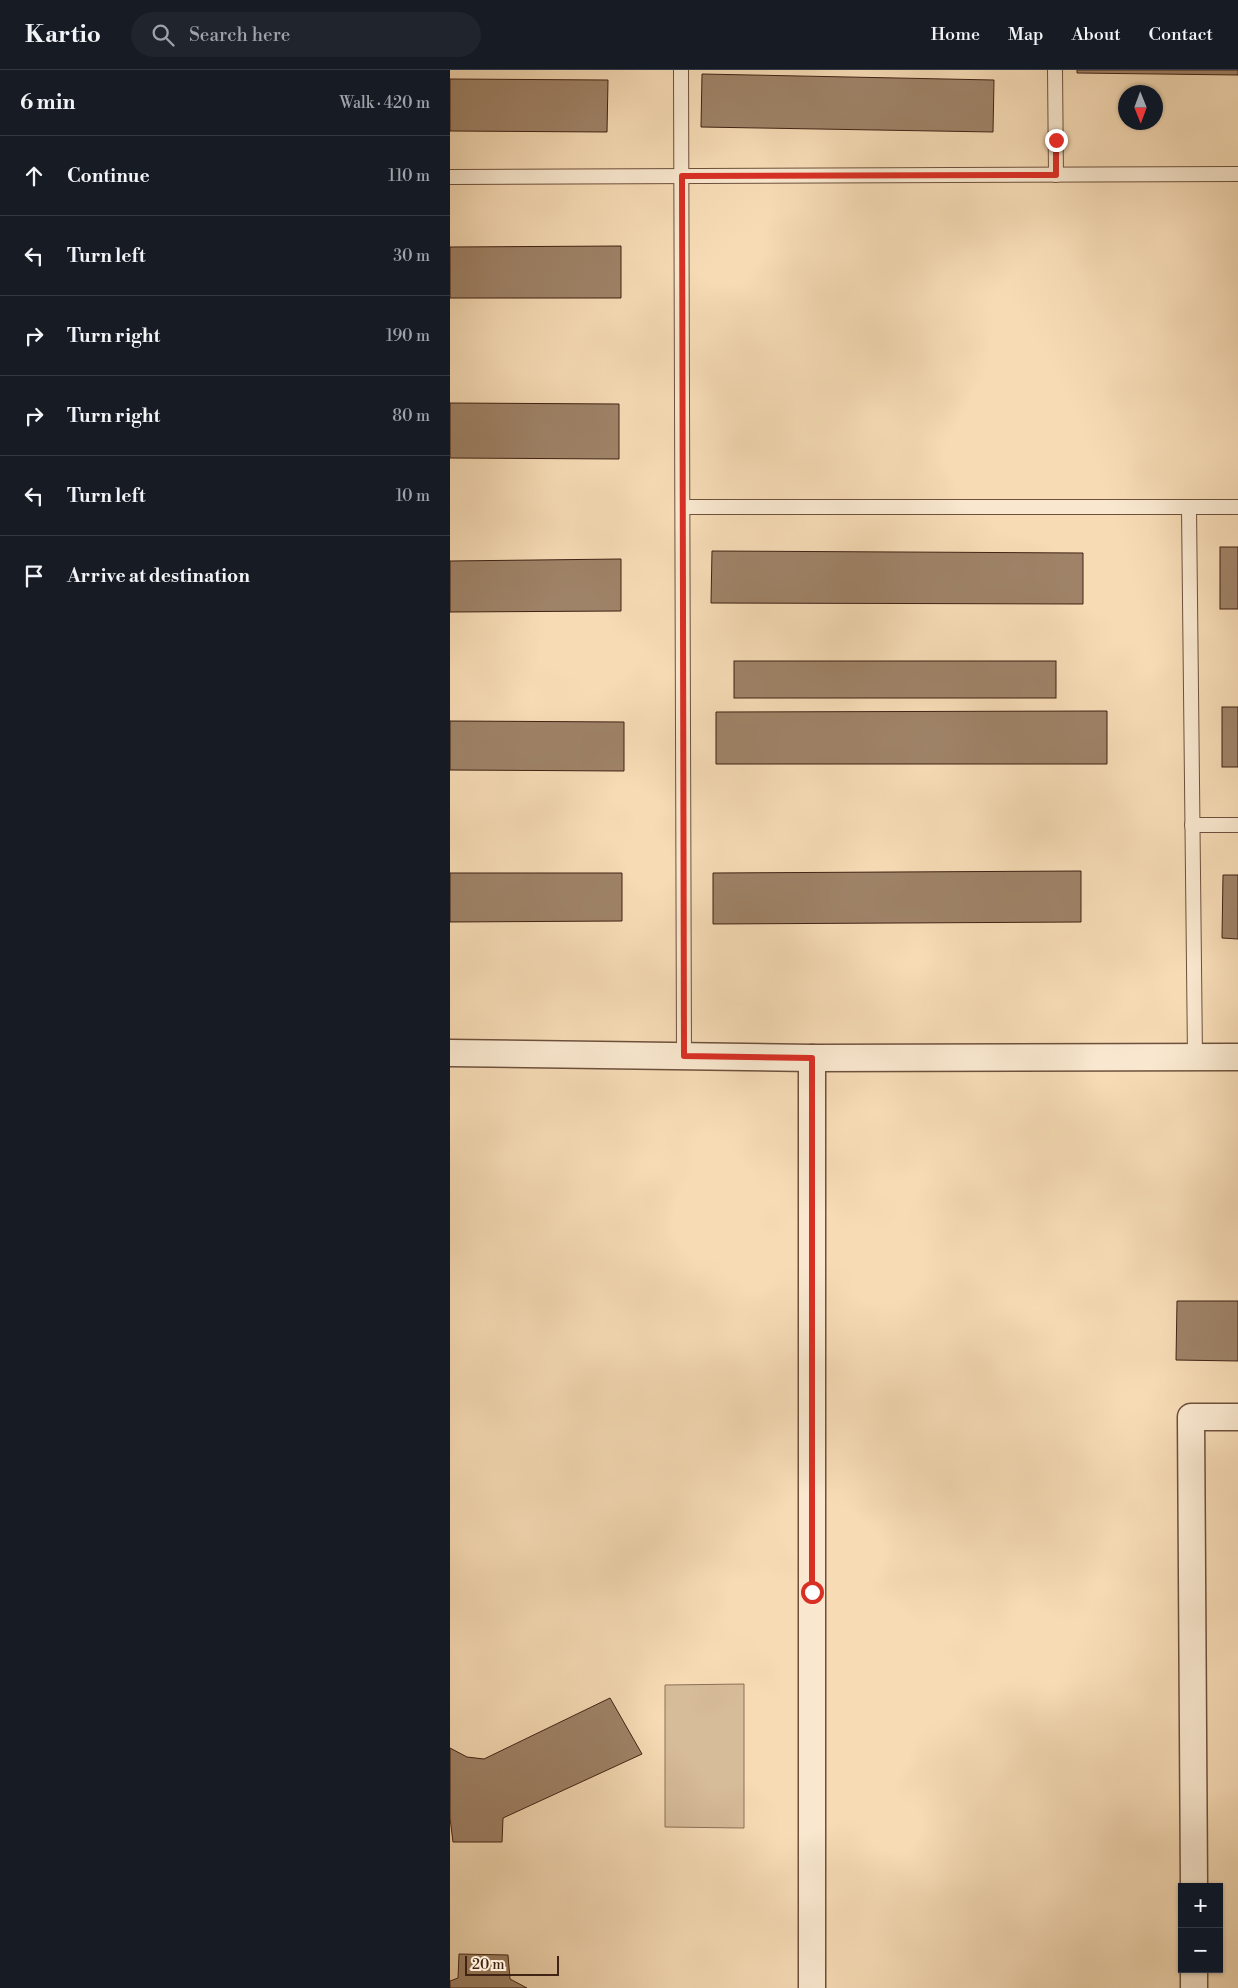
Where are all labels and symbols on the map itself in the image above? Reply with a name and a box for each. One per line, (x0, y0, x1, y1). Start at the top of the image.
north arrow (1118, 85, 1163, 130)
route end (1045, 129, 1068, 152)
route start (801, 1581, 824, 1604)
scale bar (465, 1953, 559, 1976)

